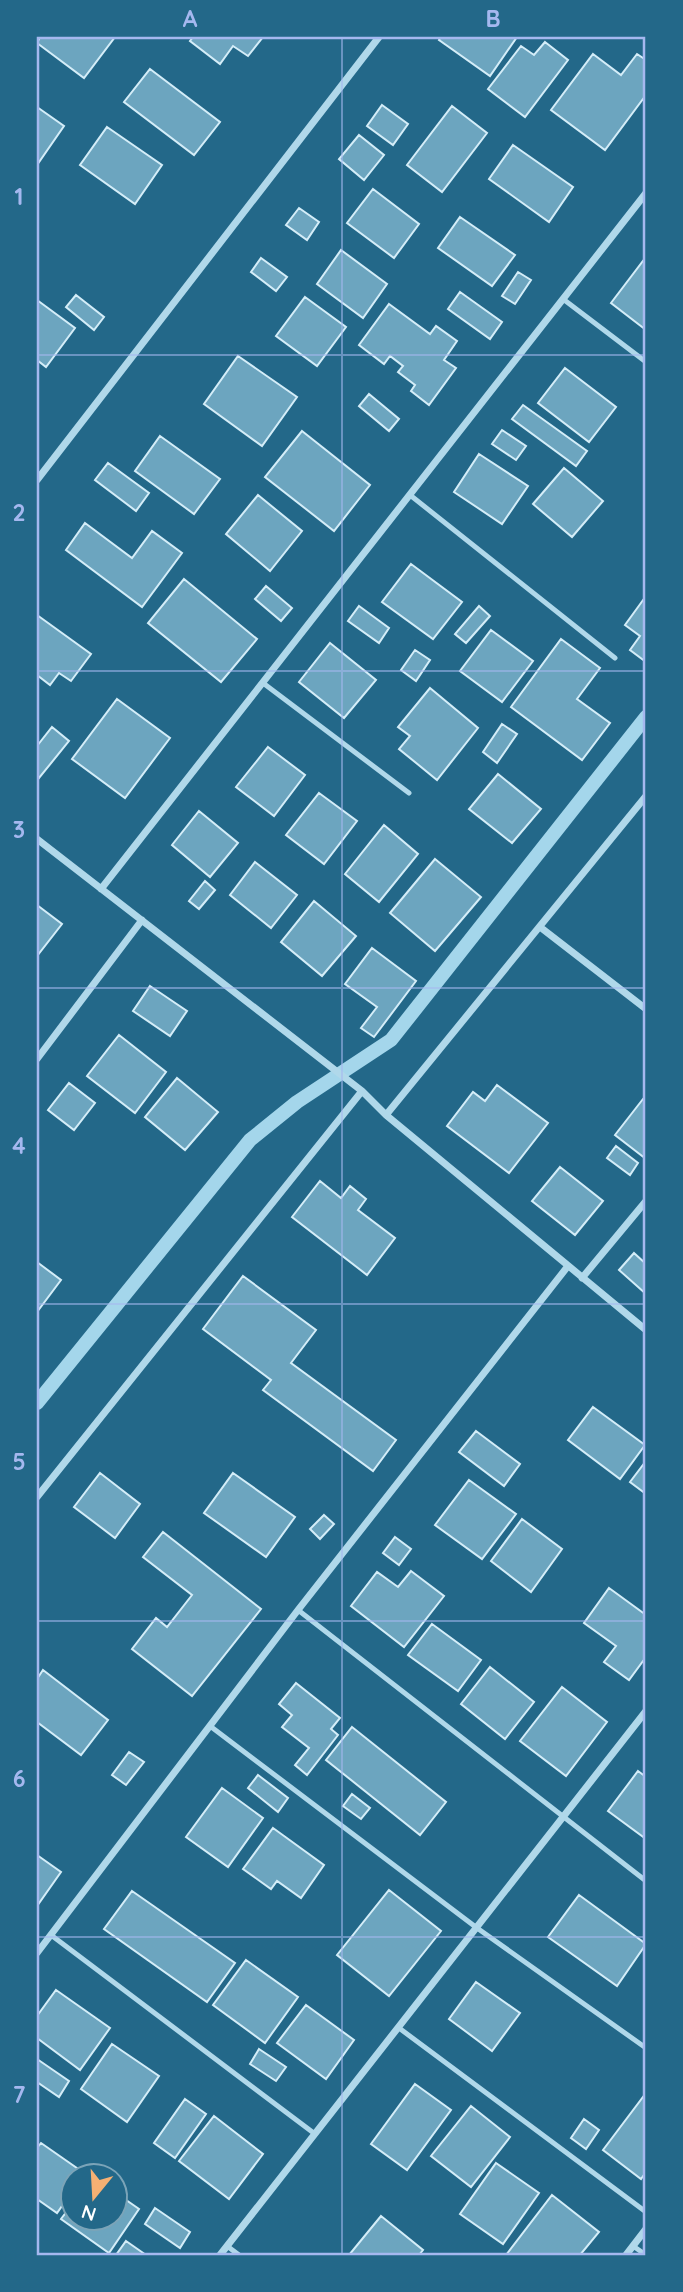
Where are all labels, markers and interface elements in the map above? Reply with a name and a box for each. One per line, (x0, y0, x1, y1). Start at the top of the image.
text: A (183, 4, 198, 33)
text: B (485, 4, 501, 33)
text: 1 (15, 182, 23, 211)
text: 2 (12, 498, 26, 527)
text: 3 (13, 815, 25, 844)
text: 4 (12, 1131, 26, 1160)
text: 5 (12, 1447, 26, 1476)
text: 6 (13, 1764, 25, 1793)
text: 7 (13, 2080, 26, 2109)
north arrow (60, 2162, 130, 2232)
text: N (78, 2200, 99, 2227)

